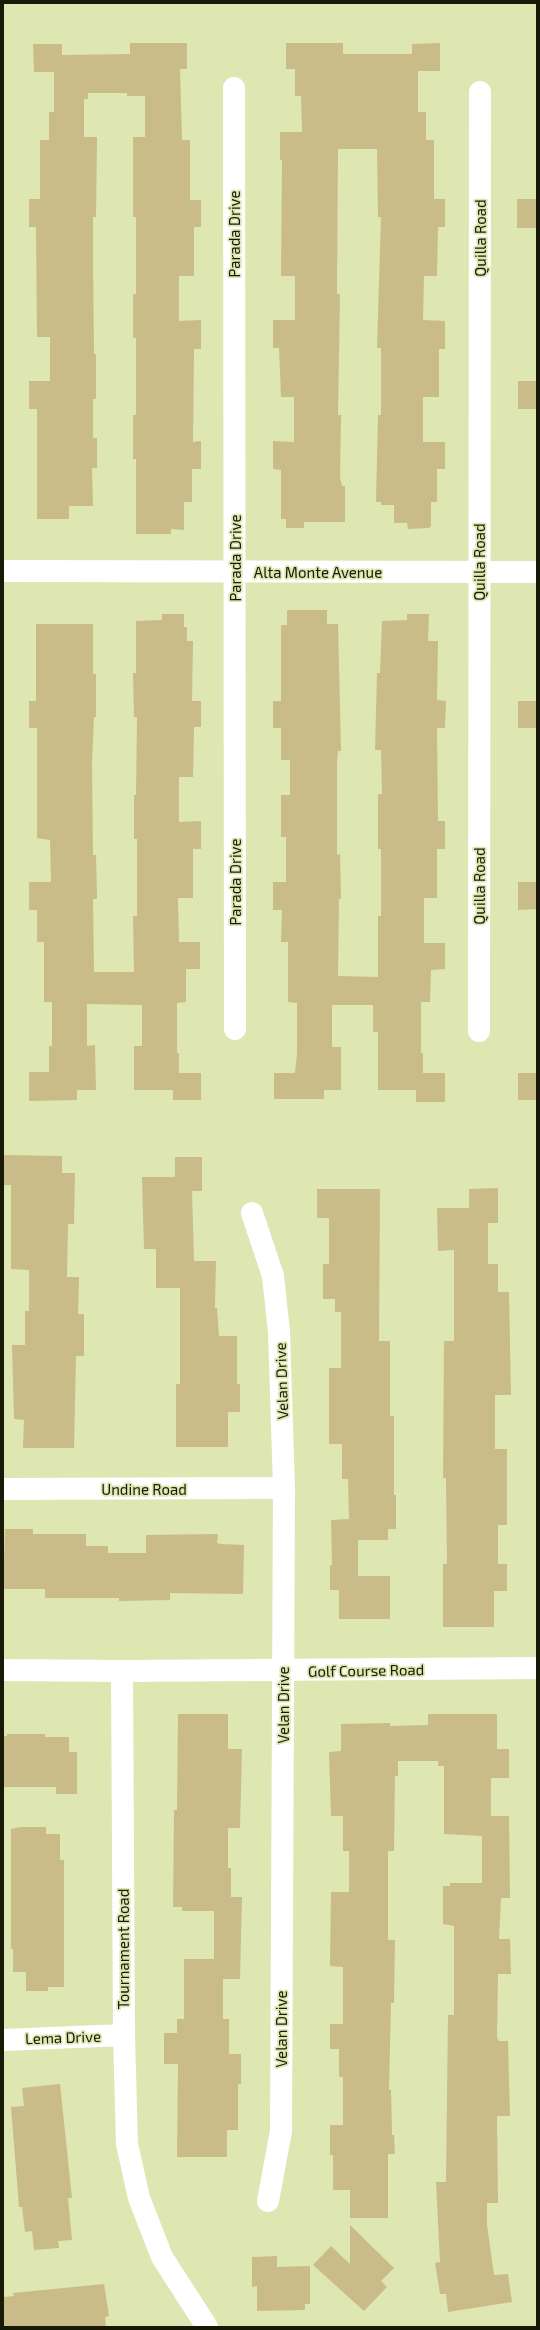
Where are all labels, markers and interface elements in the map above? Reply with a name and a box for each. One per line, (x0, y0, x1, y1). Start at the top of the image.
street label: Parada Drive (225, 190, 243, 278)
street label: Quilla Road (471, 199, 490, 277)
street label: Parada Drive (226, 514, 244, 602)
street label: Quilla Road (470, 523, 489, 601)
street label: Alta Monte Avenue (254, 563, 382, 581)
street label: Parada Drive (226, 838, 244, 926)
street label: Quilla Road (470, 847, 489, 925)
street label: Velan Drive (271, 1342, 291, 1420)
street label: Undine Road (101, 1480, 187, 1498)
street label: Golf Course Road (308, 1660, 424, 1680)
street label: Velan Drive (274, 1667, 292, 1743)
street label: Tournament Road (114, 1889, 132, 2009)
street label: Velan Drive (272, 1991, 290, 2067)
street label: Lema Drive (25, 2027, 101, 2047)

